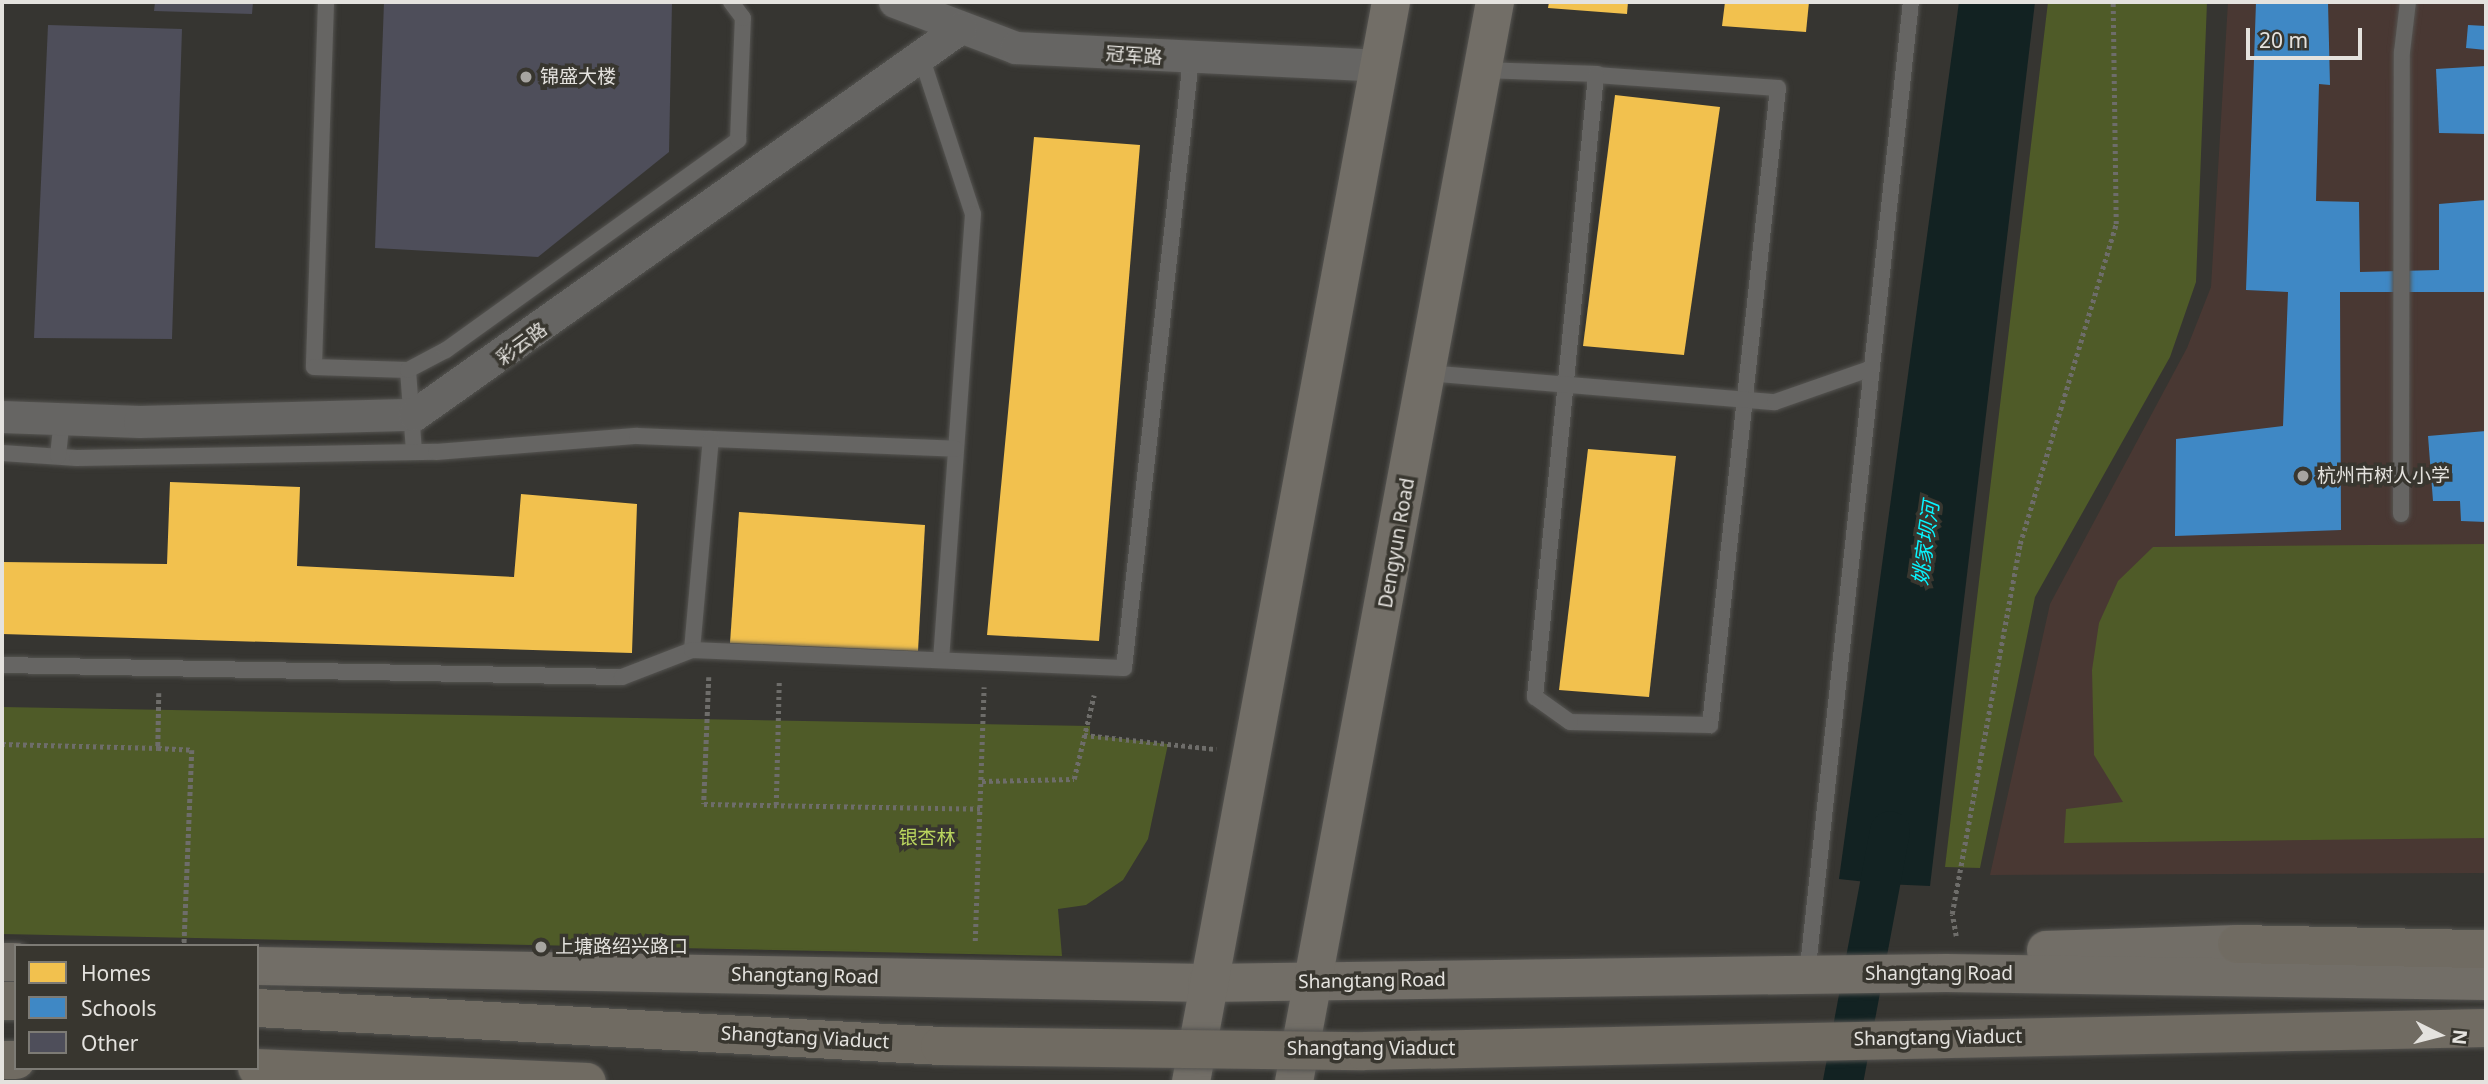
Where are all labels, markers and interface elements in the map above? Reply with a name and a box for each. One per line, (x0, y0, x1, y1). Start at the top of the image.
scale bar (2250, 14, 2366, 58)
text: 20 m (2259, 26, 2308, 54)
street label: 冠军路 (1105, 43, 1163, 69)
place label: 锦盛大楼 (540, 66, 616, 88)
marker: 锦盛大楼 (518, 69, 534, 85)
street label: 彩云路 (492, 318, 552, 370)
place label: 杭州市树人小学 (2317, 465, 2450, 487)
marker: 杭州市树人小学 (2295, 468, 2311, 484)
street label: Dengyun Road (1374, 476, 1420, 610)
water label: 姚家坝河 (1907, 500, 1943, 586)
park label: 银杏林 (899, 827, 955, 849)
place label: 上塘路绍兴路口 (555, 936, 688, 958)
marker: 上塘路绍兴路口 (533, 939, 549, 955)
legend (14, 944, 259, 1070)
text: Homes (81, 959, 151, 987)
street label: Shangtang Road (731, 963, 879, 989)
street label: Shangtang Road (1865, 963, 2013, 985)
street label: Shangtang Road (1298, 968, 1446, 994)
text: Schools (81, 994, 156, 1022)
north arrow (2404, 1000, 2474, 1070)
street label: Shangtang Viaduct (720, 1022, 890, 1054)
street label: Shangtang Viaduct (1854, 1025, 2022, 1051)
text: N (2446, 1028, 2474, 1046)
text: Other (81, 1029, 138, 1057)
street label: Shangtang Viaduct (1287, 1038, 1455, 1060)

